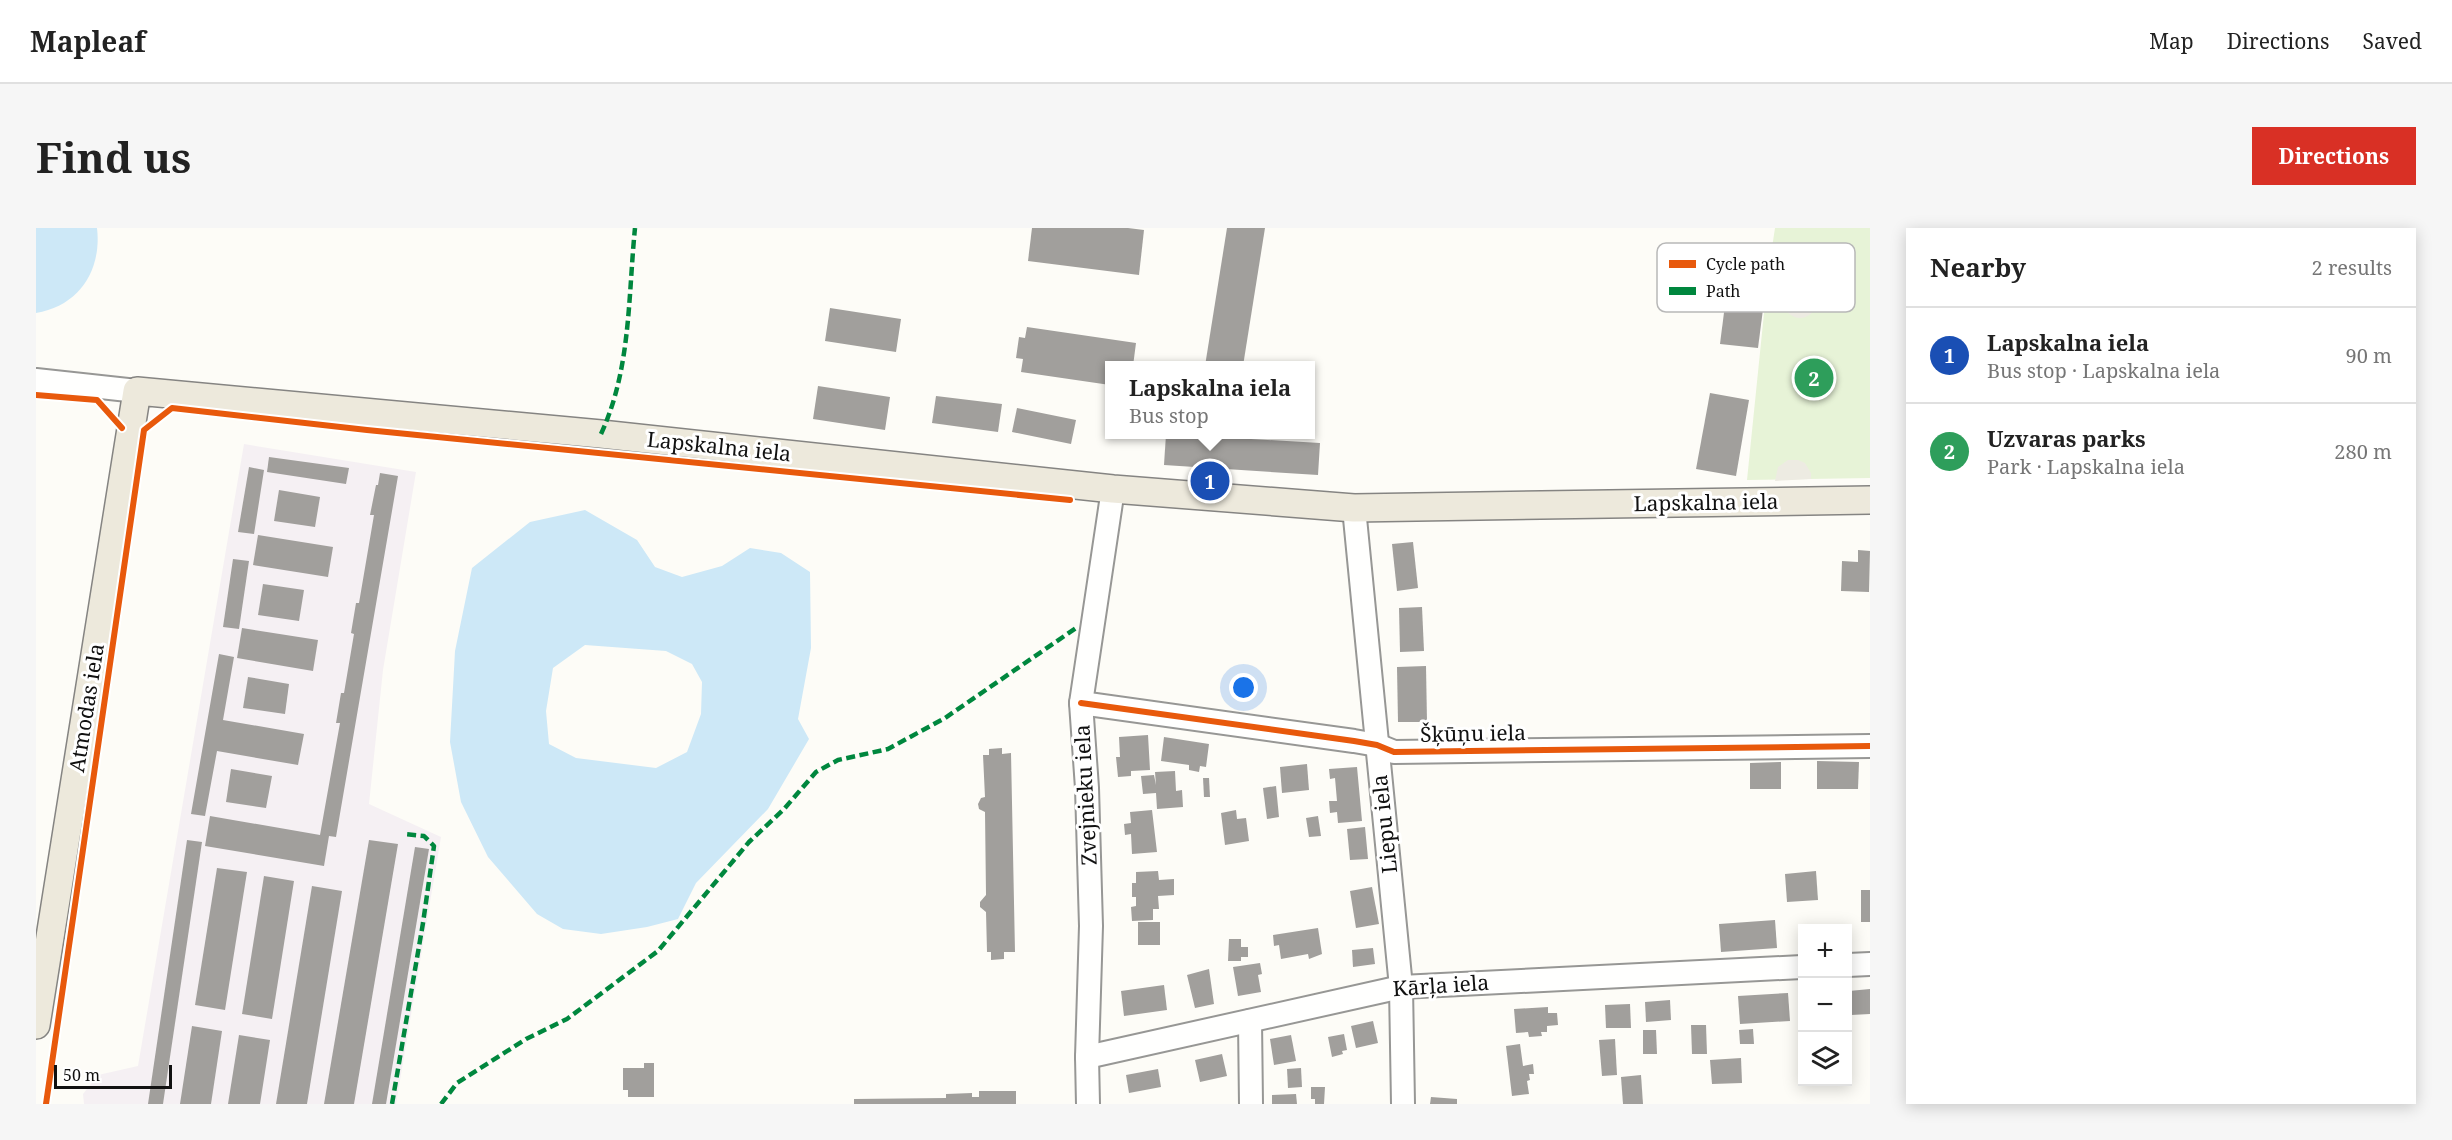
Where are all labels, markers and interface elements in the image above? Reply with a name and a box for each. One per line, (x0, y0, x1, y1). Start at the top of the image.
text: Mapleaf (30, 22, 146, 60)
text: Map (2149, 27, 2194, 55)
text: Directions (2227, 27, 2329, 55)
text: Saved (2362, 27, 2422, 55)
button: Directions (2252, 127, 2416, 185)
text: Find us (36, 128, 191, 185)
legend (1657, 243, 1855, 312)
text: Nearby (1930, 249, 2026, 285)
text: Cycle path (1706, 253, 1785, 275)
text: 2 results (2312, 254, 2392, 281)
text: Path (1706, 280, 1740, 302)
text: Lapskalna iela (1987, 327, 2149, 357)
text: 1 (1944, 342, 1955, 369)
text: 90 m (2346, 342, 2392, 369)
pin: 2 (1794, 356, 1834, 400)
text: Bus stop · Lapskalna iela (1987, 357, 2220, 384)
popup (1105, 361, 1315, 439)
text: Lapskalna iela (1129, 372, 1291, 402)
text: Bus stop (1129, 402, 1209, 429)
text: Uzvaras parks (1987, 423, 2146, 453)
street label: Lapskalna iela (646, 425, 793, 468)
text: 2 (1944, 438, 1955, 465)
text: 280 m (2334, 438, 2392, 465)
text: Park · Lapskalna iela (1987, 453, 2185, 480)
pin: 1 (1190, 458, 1230, 504)
street label: Lapskalna iela (1633, 487, 1779, 517)
street label: Atmodas iela (62, 641, 110, 774)
your location (1229, 673, 1258, 702)
street label: Šķūņu iela (1420, 718, 1526, 748)
street label: Zvejnieku iela (1067, 724, 1103, 866)
street label: Liepu iela (1365, 773, 1403, 875)
map controls (1798, 924, 1852, 1086)
button: + (1798, 924, 1852, 978)
street label: Kārļa iela (1392, 968, 1490, 1002)
button: − (1798, 978, 1852, 1032)
button: layers (1798, 1032, 1852, 1086)
scale bar (54, 1062, 172, 1090)
text: 50 m (63, 1064, 100, 1086)

